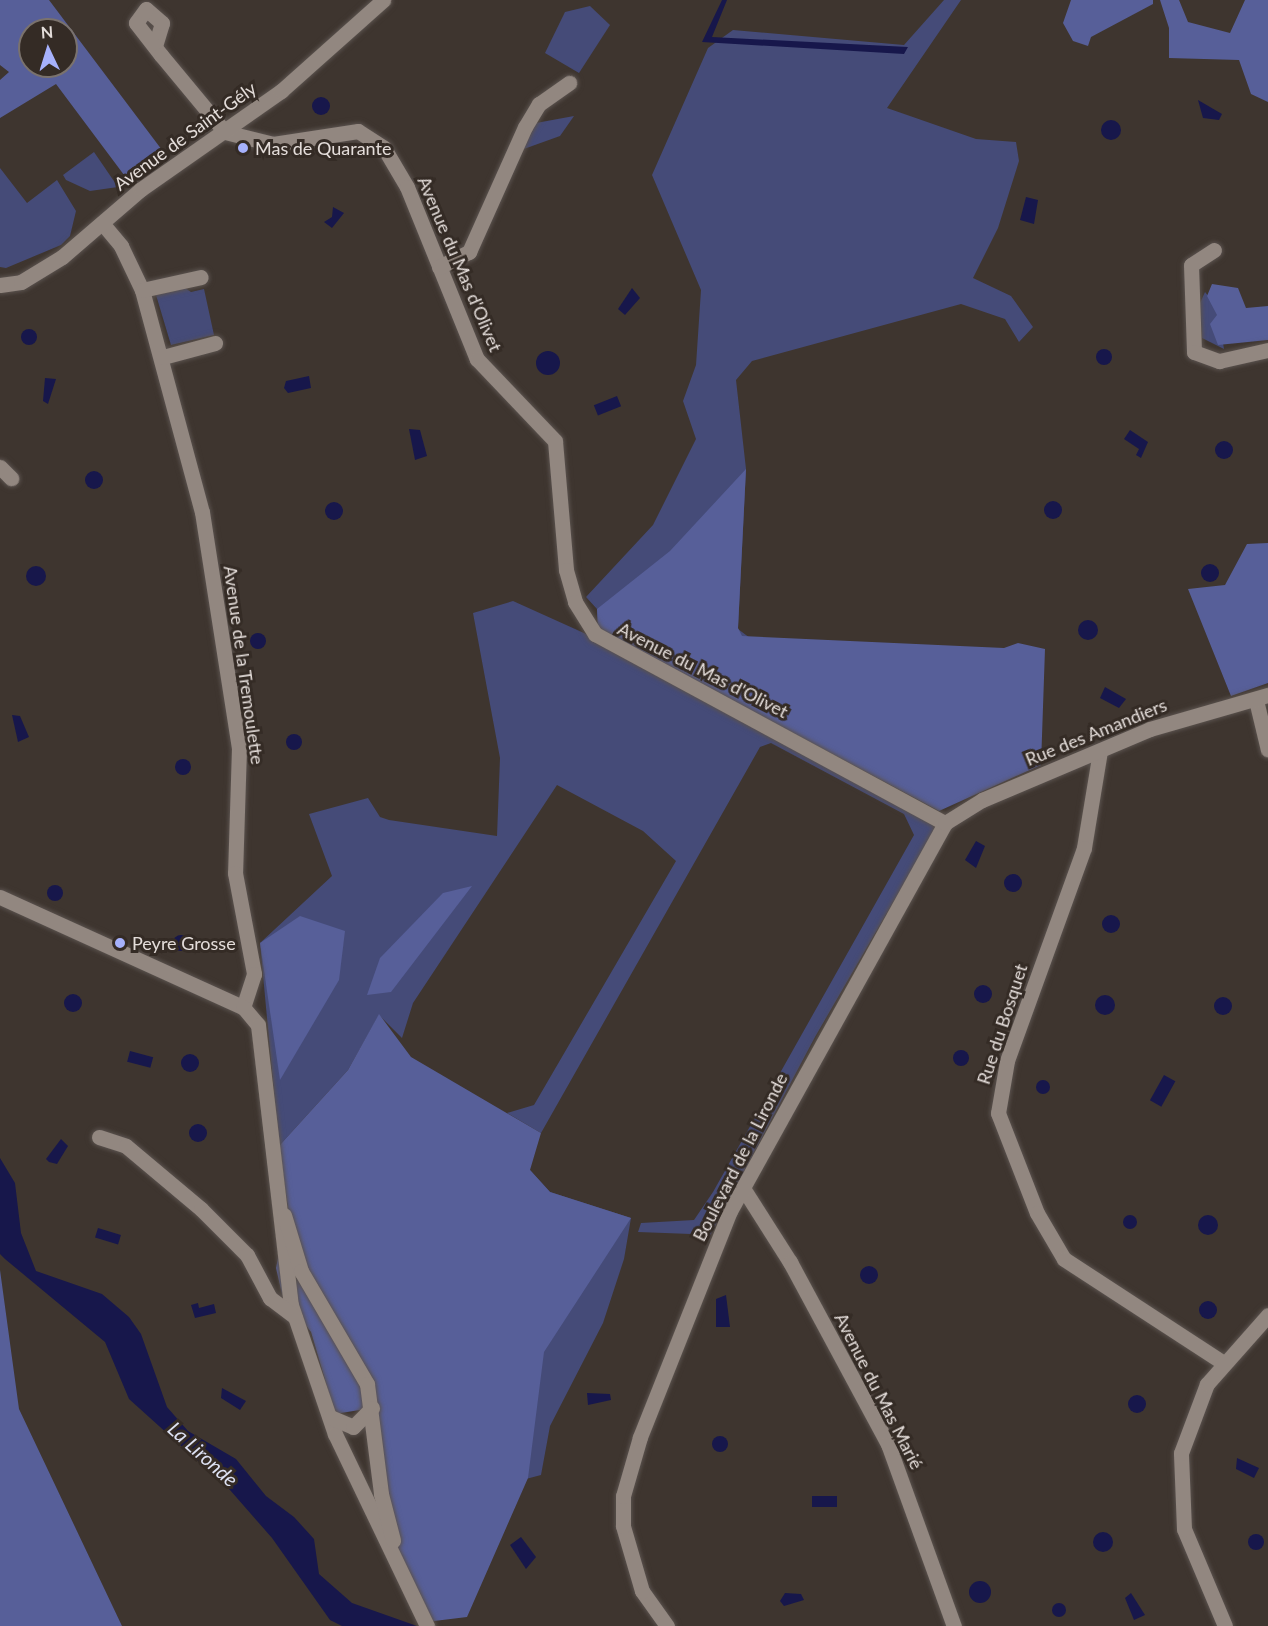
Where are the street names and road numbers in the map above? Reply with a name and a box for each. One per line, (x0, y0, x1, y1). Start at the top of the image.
street label: Avenue de Saint-Gély (110, 77, 260, 195)
street label: Avenue du Mas d'Olivet (413, 173, 507, 355)
street label: Avenue de la Tremoulette (219, 564, 269, 766)
street label: Avenue du Mas d'Olivet (614, 618, 792, 722)
street label: Rue des Amandiers (1022, 694, 1170, 770)
street label: Rue du Bosquet (972, 961, 1032, 1087)
street label: Boulevard de la Lironde (688, 1069, 792, 1245)
street label: Avenue du Mas Marié (830, 1309, 928, 1473)

